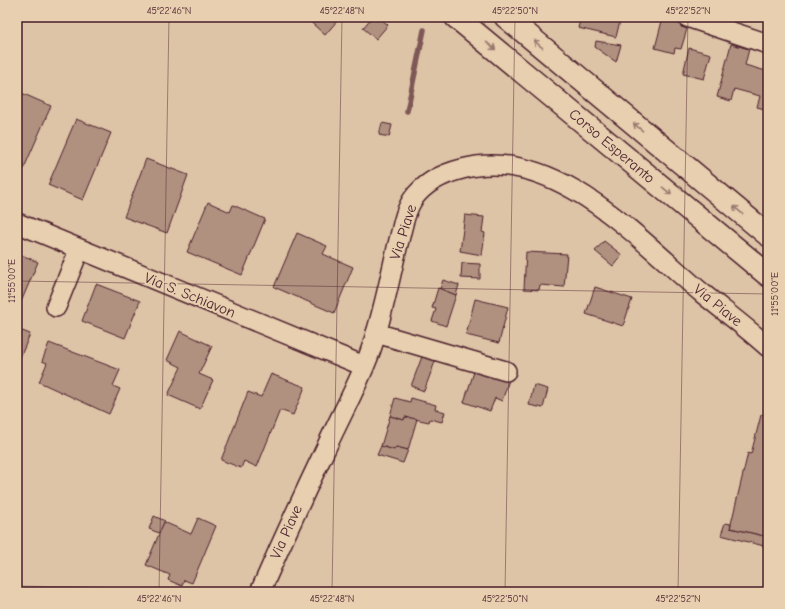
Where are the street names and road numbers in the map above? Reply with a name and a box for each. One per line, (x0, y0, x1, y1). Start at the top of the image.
street label: Corso Esperanto (565, 105, 659, 187)
street label: Via Piave (386, 202, 421, 262)
street label: Via S. Schiavon (142, 269, 238, 321)
street label: Via Piave (690, 280, 746, 330)
street label: Via Piave (266, 502, 306, 562)

